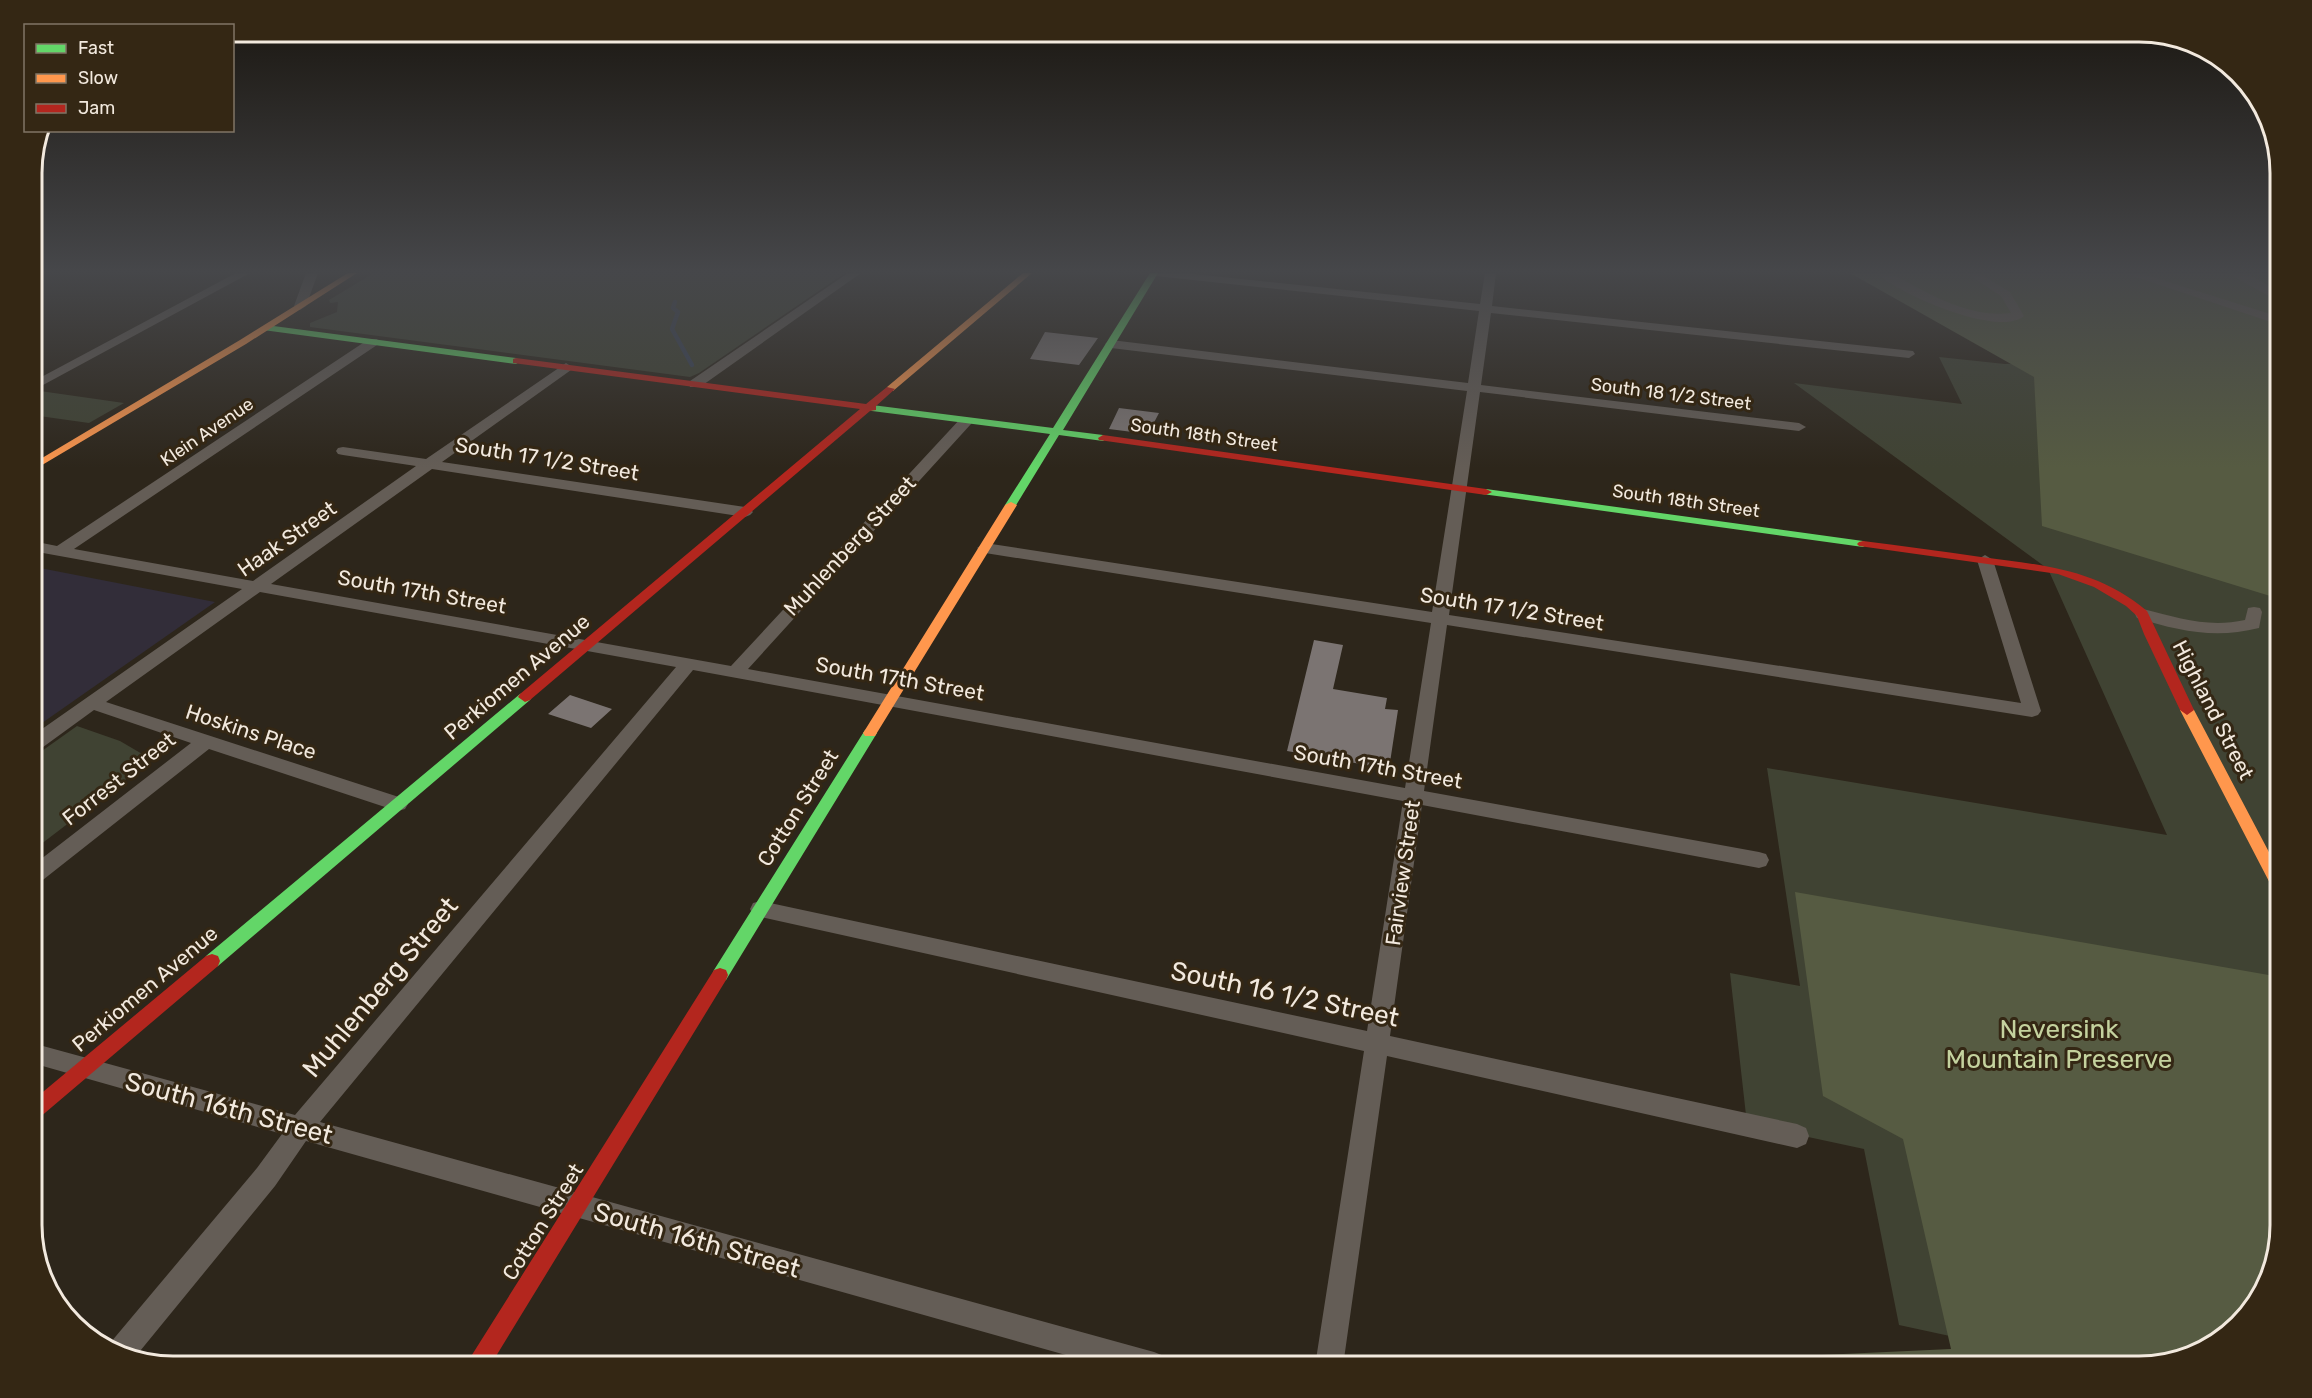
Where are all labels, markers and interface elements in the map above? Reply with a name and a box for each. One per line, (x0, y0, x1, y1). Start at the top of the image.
legend (24, 24, 234, 132)
text: Fast (78, 37, 114, 59)
text: Slow (78, 67, 118, 89)
text: Jam (78, 97, 115, 119)
street label: South 18 1/2 Street (1590, 373, 1752, 415)
street label: Klein Avenue (156, 393, 258, 471)
street label: South 18th Street (1129, 414, 1279, 456)
street label: South 17 1/2 Street (453, 432, 641, 485)
street label: Muhlenberg Street (778, 471, 921, 621)
street label: South 18th Street (1611, 480, 1761, 522)
street label: Haak Street (233, 495, 341, 582)
street label: South 17th Street (336, 564, 508, 619)
street label: South 17 1/2 Street (1418, 582, 1606, 635)
street label: Perkiomen Avenue (439, 608, 595, 745)
street label: Highland Street (2168, 636, 2259, 784)
street label: South 17th Street (814, 651, 986, 706)
street label: Hoskins Place (183, 699, 320, 764)
street label: Forrest Street (57, 727, 180, 830)
street label: South 17th Street (1292, 739, 1464, 794)
street label: Cotton Street (752, 745, 843, 871)
street label: Fairview Street (1380, 799, 1425, 947)
street label: Muhlenberg Street (296, 891, 465, 1084)
street label: Perkiomen Avenue (67, 920, 223, 1057)
street label: South 16 1/2 Street (1168, 955, 1402, 1034)
park label: Neversink Mountain Preserve (1946, 1014, 2172, 1075)
street label: South 16th Street (122, 1066, 336, 1151)
street label: Cotton Street (497, 1159, 588, 1285)
street label: South 16th Street (590, 1196, 804, 1285)

